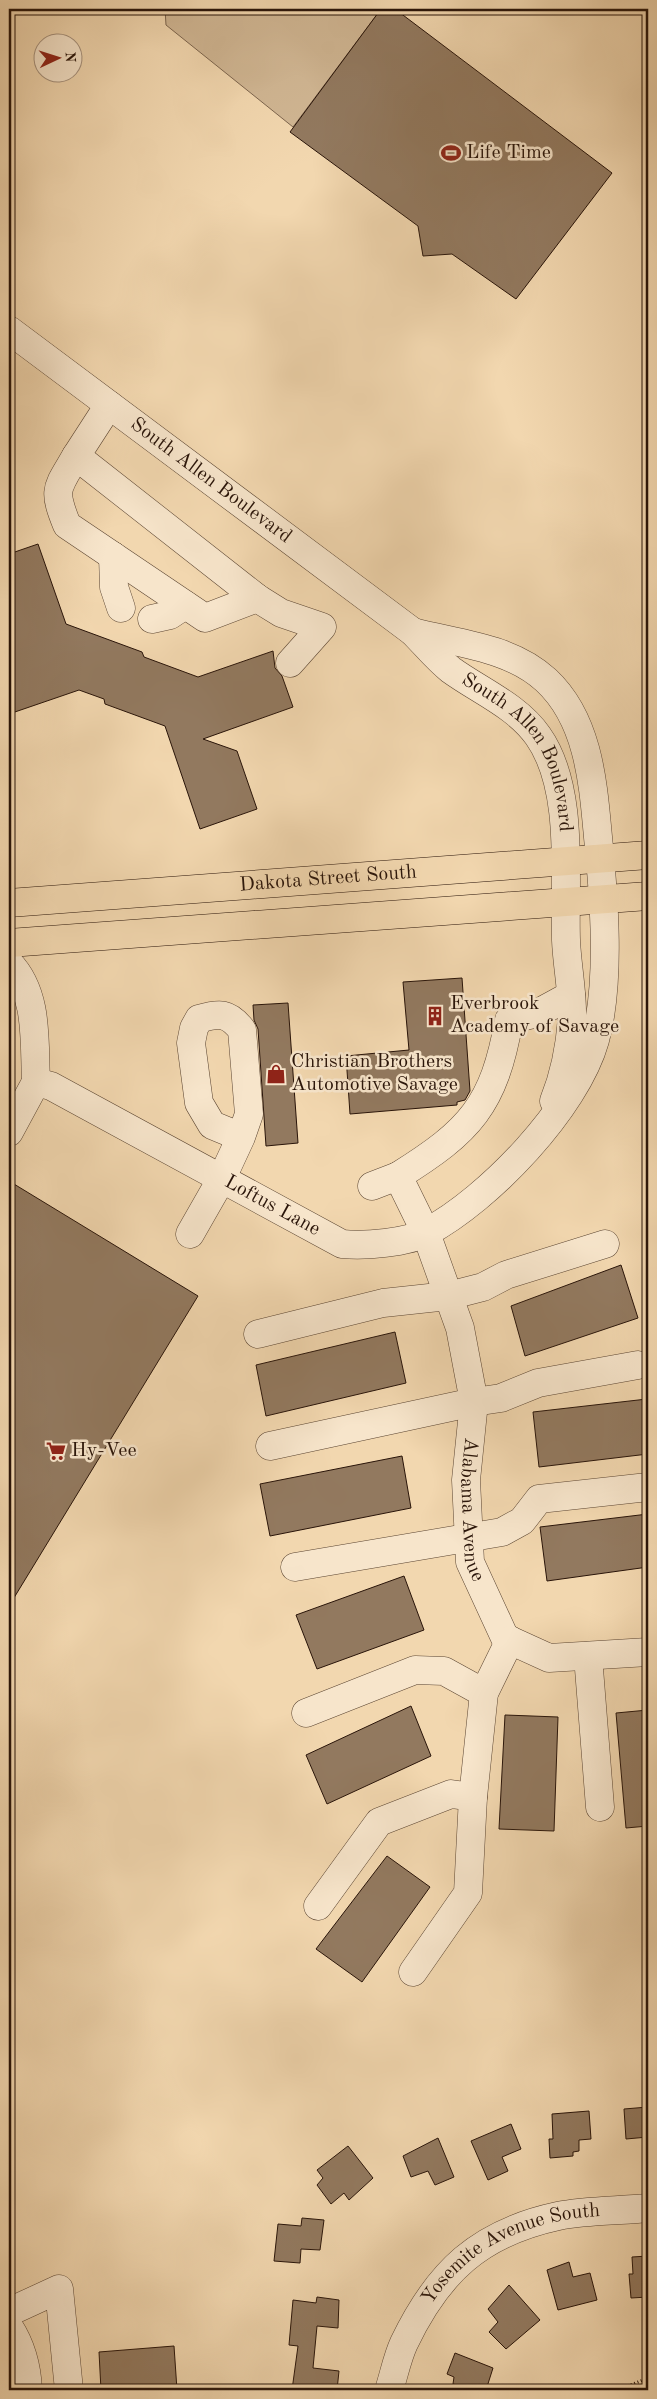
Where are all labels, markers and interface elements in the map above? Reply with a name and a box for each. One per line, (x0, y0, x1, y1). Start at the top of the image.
north arrow (32, 32, 82, 82)
text: N (63, 51, 77, 63)
sports icon: Life Time (440, 142, 462, 164)
place label: Life Time (466, 143, 551, 163)
street label: South Allen Boulevard (126, 414, 295, 547)
street label: South Allen Boulevard (458, 670, 575, 833)
street label: Dakota Street South (239, 862, 418, 896)
place label: Everbrook Academy of Savage (450, 994, 619, 1037)
building icon: Everbrook Academy of Savage (424, 1005, 446, 1027)
place label: Christian Brothers Automotive Savage (291, 1052, 458, 1095)
shop icon: Christian Brothers Automotive Savage (265, 1063, 287, 1085)
street label: Loftus Lane (221, 1172, 323, 1240)
street label: Alabama Avenue (456, 1436, 488, 1585)
supermarket icon: Hy-Vee (45, 1440, 67, 1462)
place label: Hy-Vee (71, 1441, 137, 1461)
street label: Yosemite Avenue South (418, 2201, 601, 2308)

